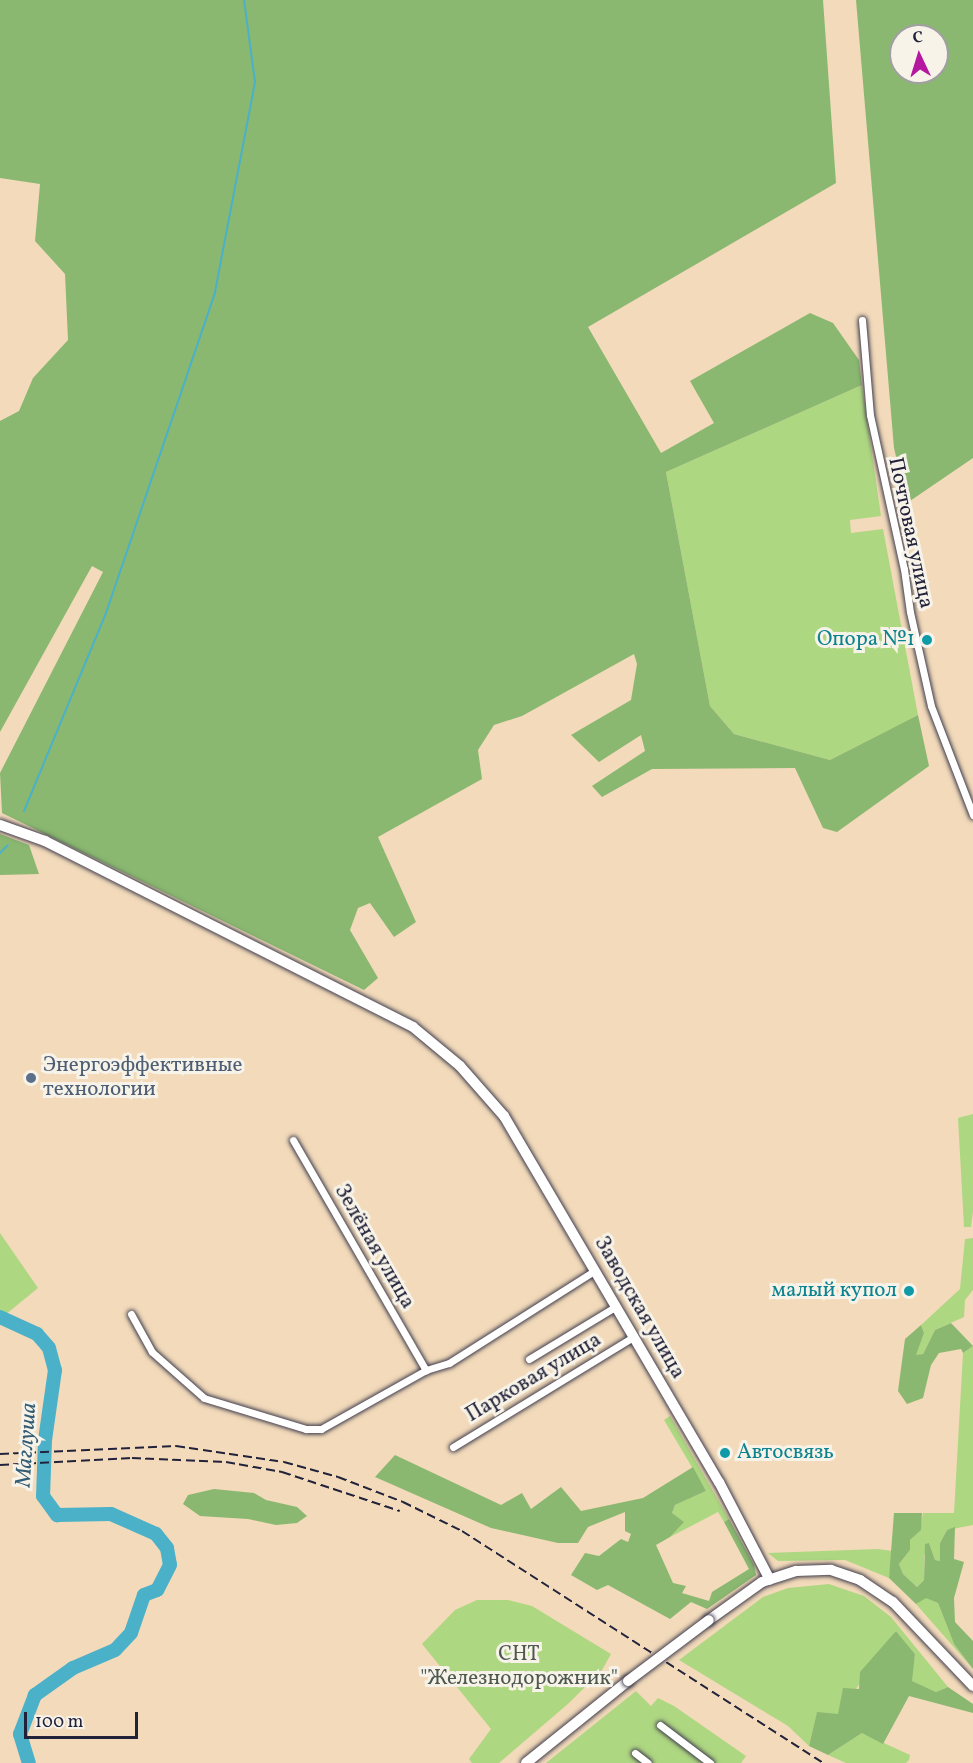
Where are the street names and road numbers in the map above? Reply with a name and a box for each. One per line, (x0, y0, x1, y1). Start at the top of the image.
street label: Почтовая улица (882, 455, 938, 611)
street label: Зелёная улица (328, 1180, 420, 1314)
street label: Заводская улица (588, 1232, 690, 1384)
street label: Парковая улица (461, 1327, 607, 1429)

